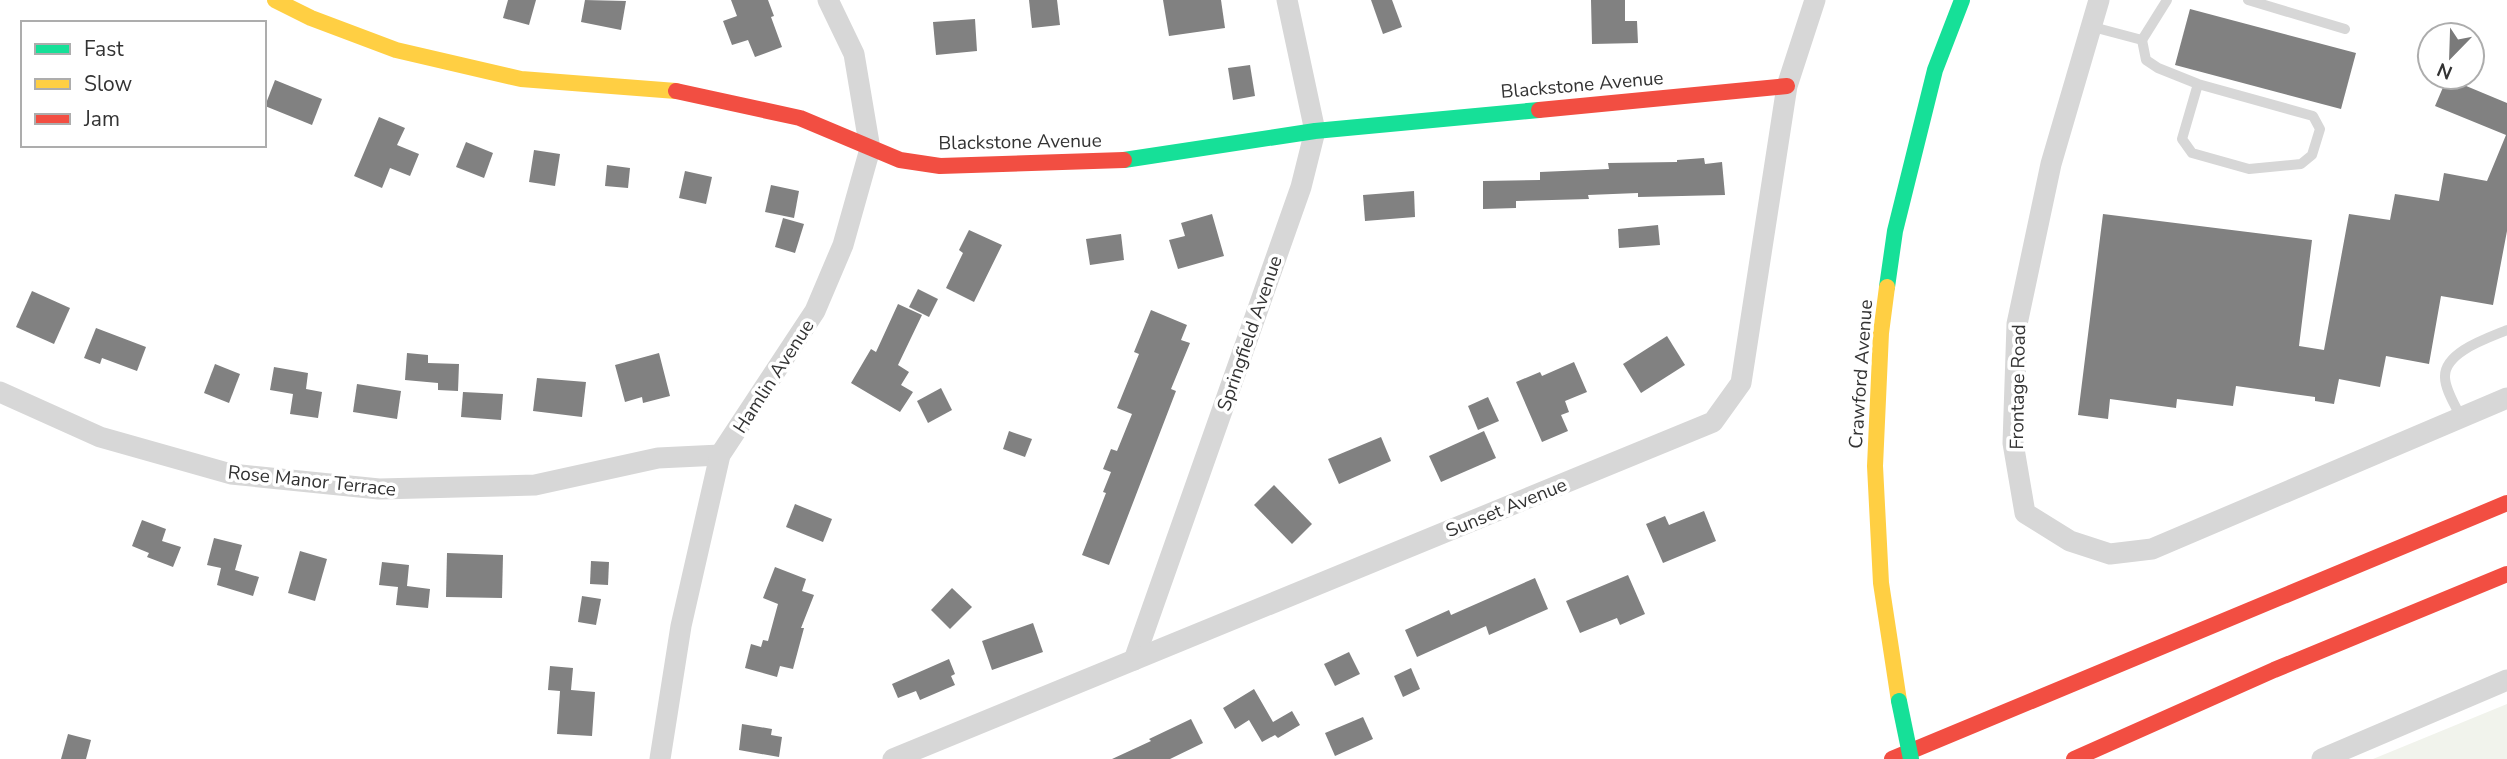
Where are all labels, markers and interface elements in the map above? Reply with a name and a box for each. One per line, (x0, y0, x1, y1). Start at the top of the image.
legend (21, 21, 266, 147)
north arrow (2416, 21, 2486, 91)
text: Fast (84, 35, 124, 63)
text: N (2433, 56, 2456, 85)
street label: Blackstone Avenue (1500, 65, 1665, 105)
text: Slow (84, 70, 133, 98)
text: Jam (83, 105, 120, 133)
street label: Blackstone Avenue (938, 128, 1102, 156)
street label: Springfield Avenue (1211, 252, 1289, 415)
street label: Crawford Avenue (1843, 299, 1879, 450)
street label: Hamlin Avenue (727, 314, 820, 439)
street label: Frontage Road (2004, 324, 2032, 450)
street label: Rose Manor Terrace (227, 459, 397, 503)
street label: Sunset Avenue (1442, 472, 1571, 544)

